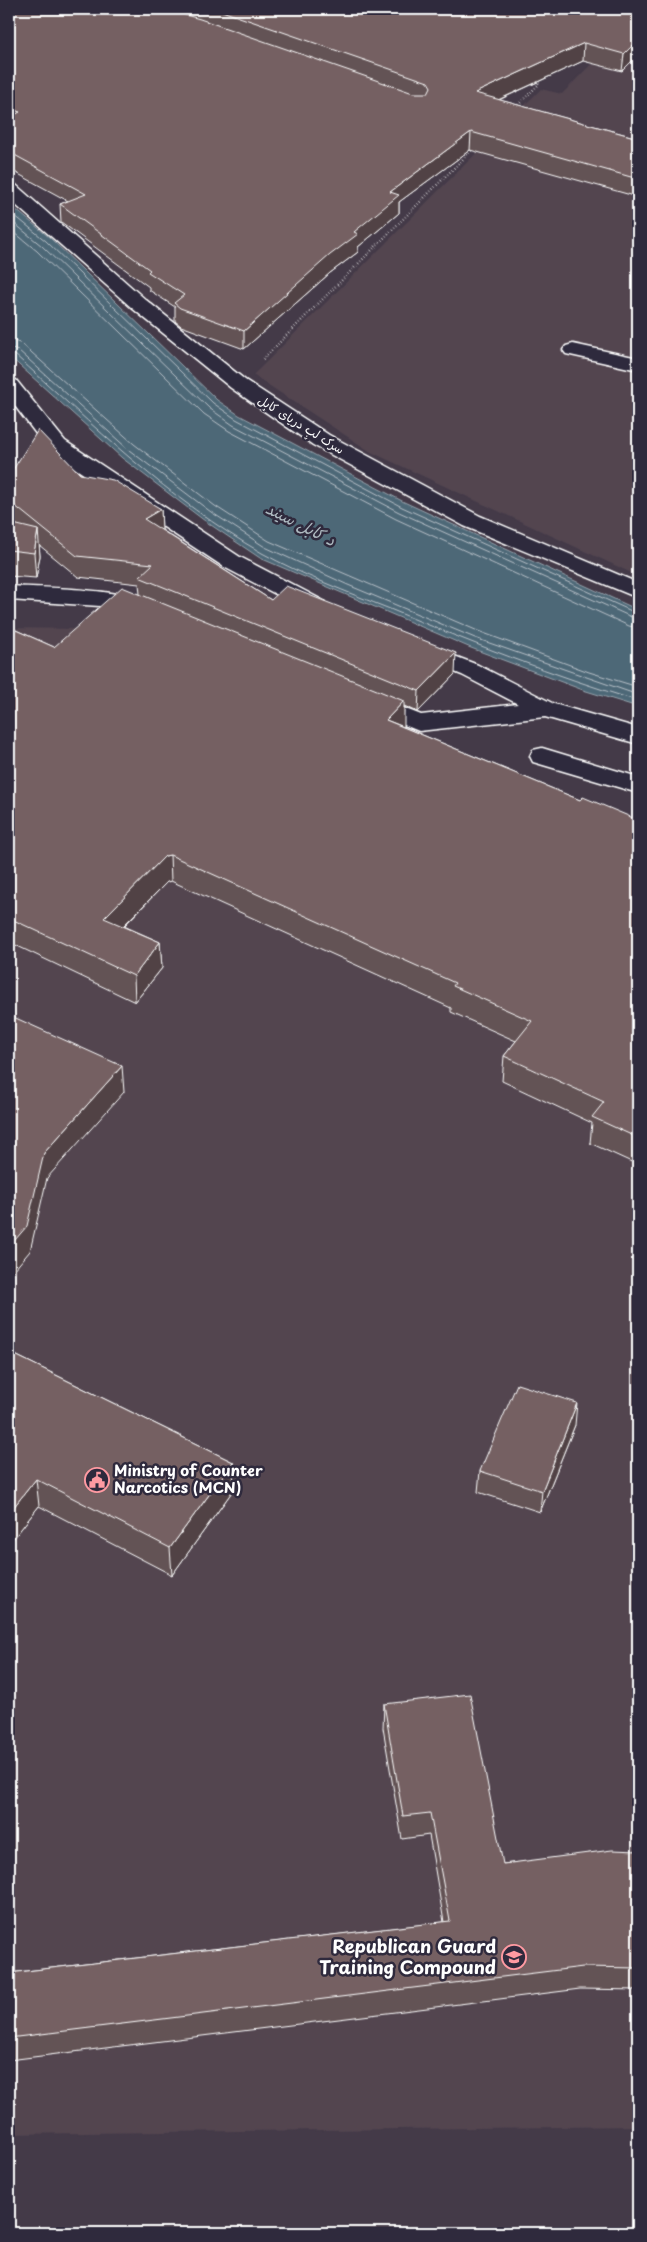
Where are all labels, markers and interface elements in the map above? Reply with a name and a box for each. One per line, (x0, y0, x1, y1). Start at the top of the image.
street label: سرک لبِ دریای کابل (254, 390, 348, 459)
water label: د کابل سيند (262, 495, 341, 551)
place label: Ministry of Counter Narcotics (MCN) (114, 1458, 263, 1498)
public building icon: Ministry of Counter Narcotics (MCN) (84, 1467, 110, 1493)
place label: Republican Guard Training Compound (319, 1932, 496, 1980)
school or university icon: Republican Guard Training Compound (501, 1944, 527, 1970)

